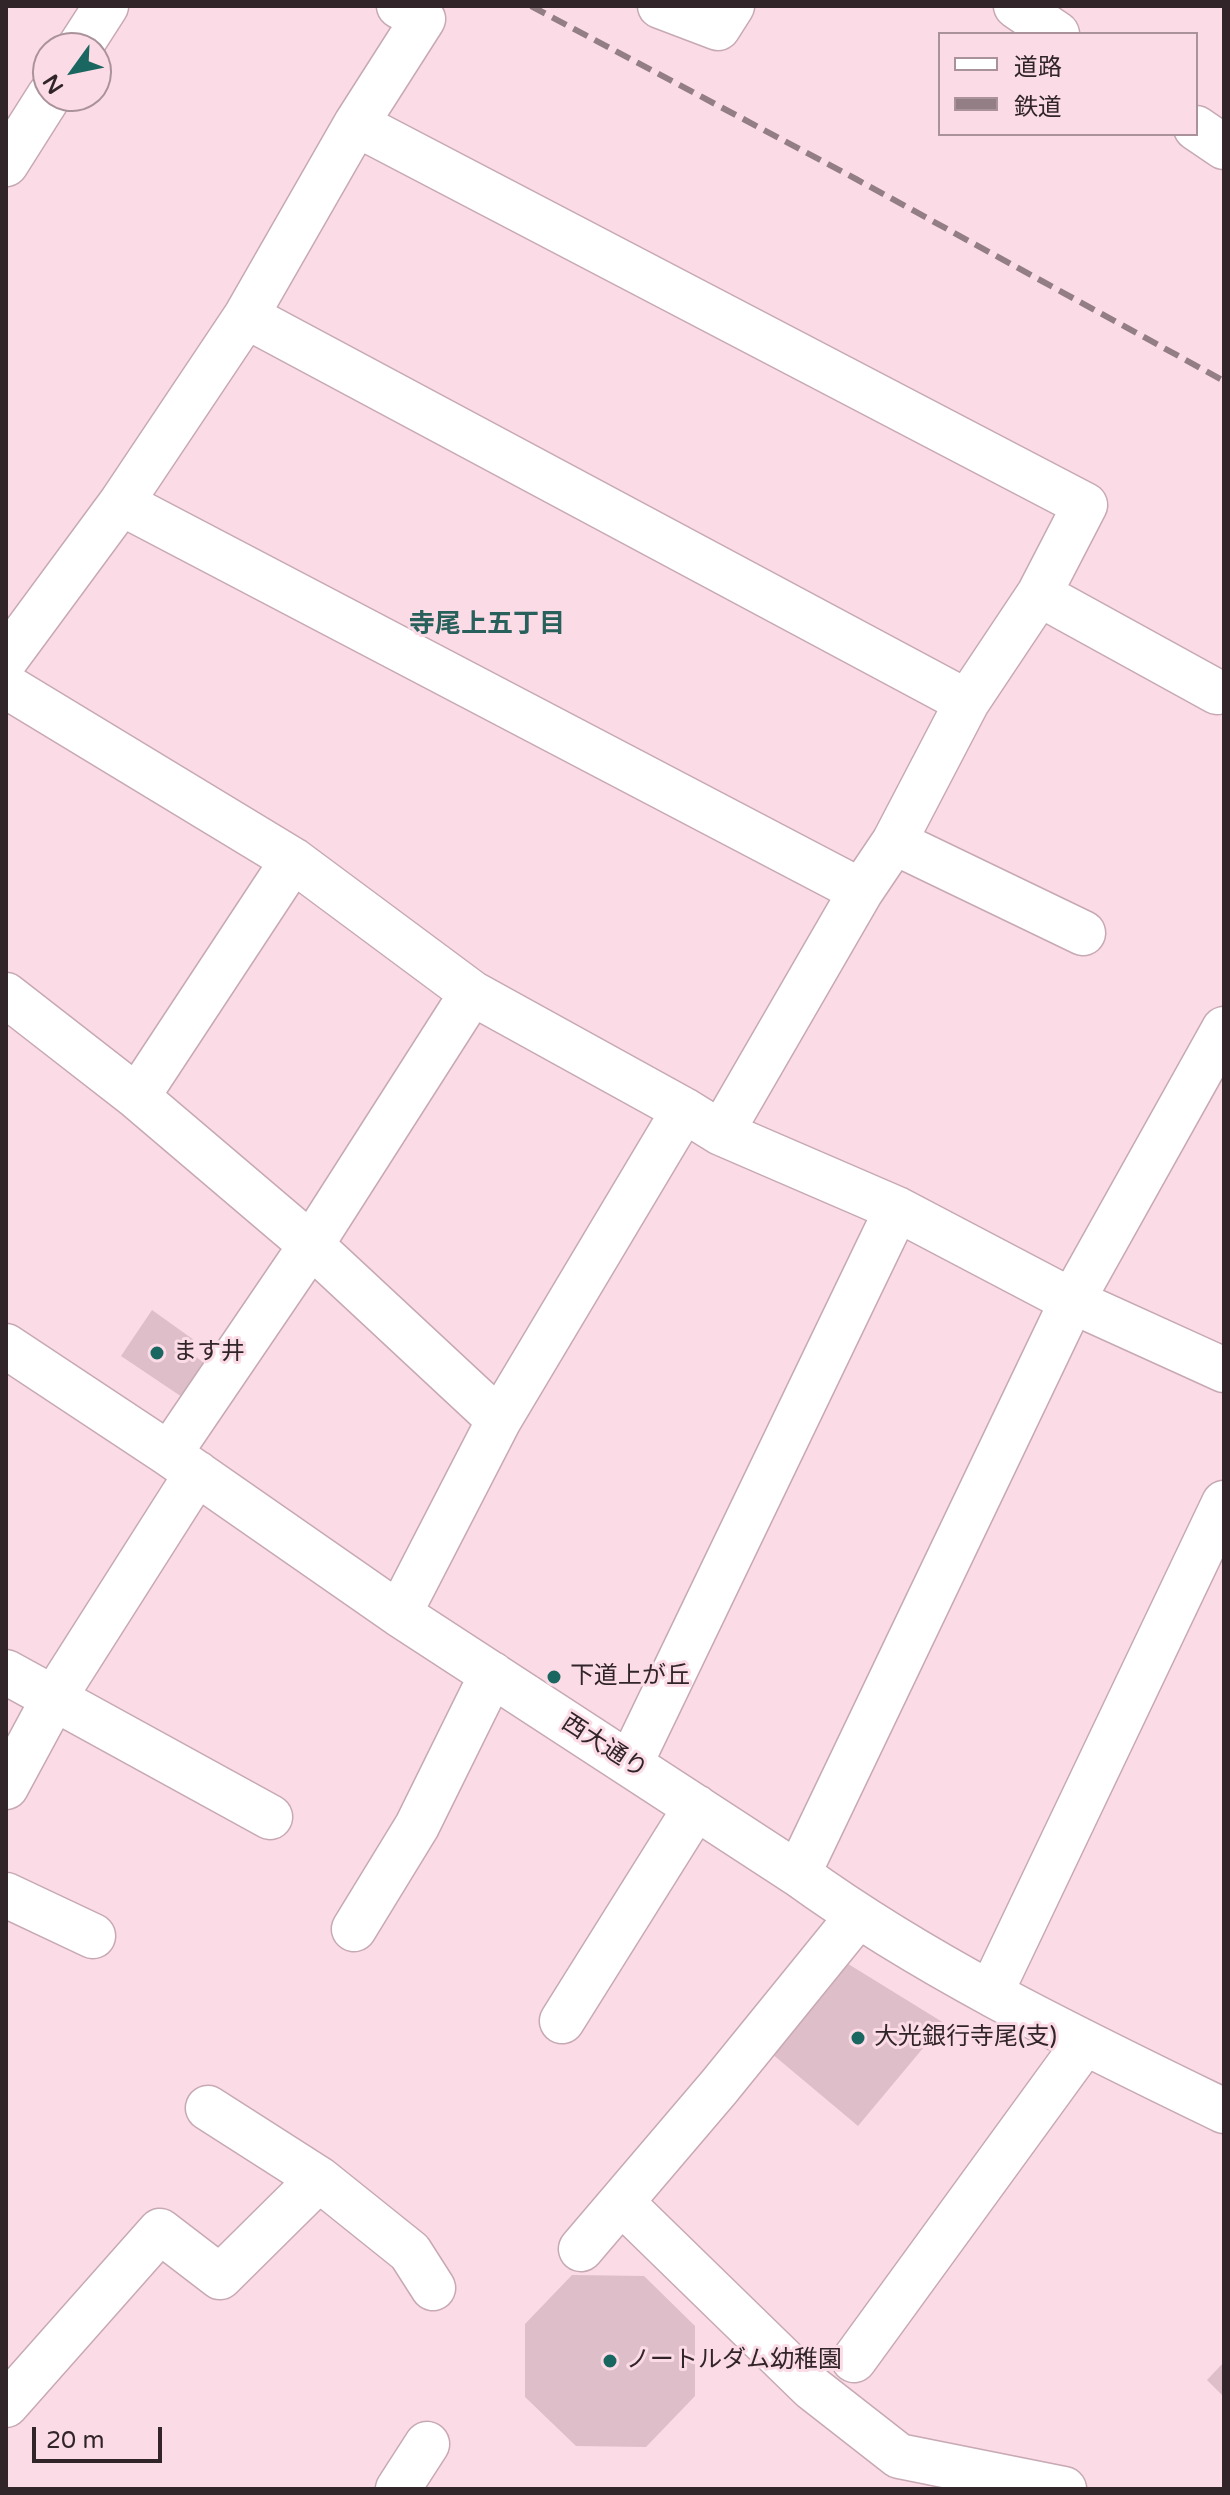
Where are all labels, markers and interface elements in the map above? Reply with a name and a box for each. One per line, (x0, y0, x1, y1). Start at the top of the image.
north arrow (32, 32, 112, 112)
legend (938, 32, 1198, 136)
text: 道路 (1014, 53, 1062, 82)
text: N (38, 69, 69, 98)
text: 鉄道 (1014, 93, 1062, 122)
district label: 寺尾上五丁目 (409, 609, 565, 641)
place label: ます井 (173, 1339, 245, 1367)
marker: ます井 (148, 1344, 166, 1362)
place label: 下道上が丘 (570, 1663, 690, 1691)
marker: 下道上が丘 (545, 1668, 563, 1686)
street label: 西大通り (556, 1709, 652, 1785)
place label: 大光銀行寺尾(支) (874, 2024, 1057, 2052)
marker: 大光銀行寺尾(支) (849, 2029, 867, 2047)
place label: ノートルダム幼稚園 (626, 2347, 842, 2375)
marker: ノートルダム幼稚園 (601, 2352, 619, 2370)
scale bar (36, 2411, 166, 2461)
text: 20 m (46, 2426, 104, 2455)

